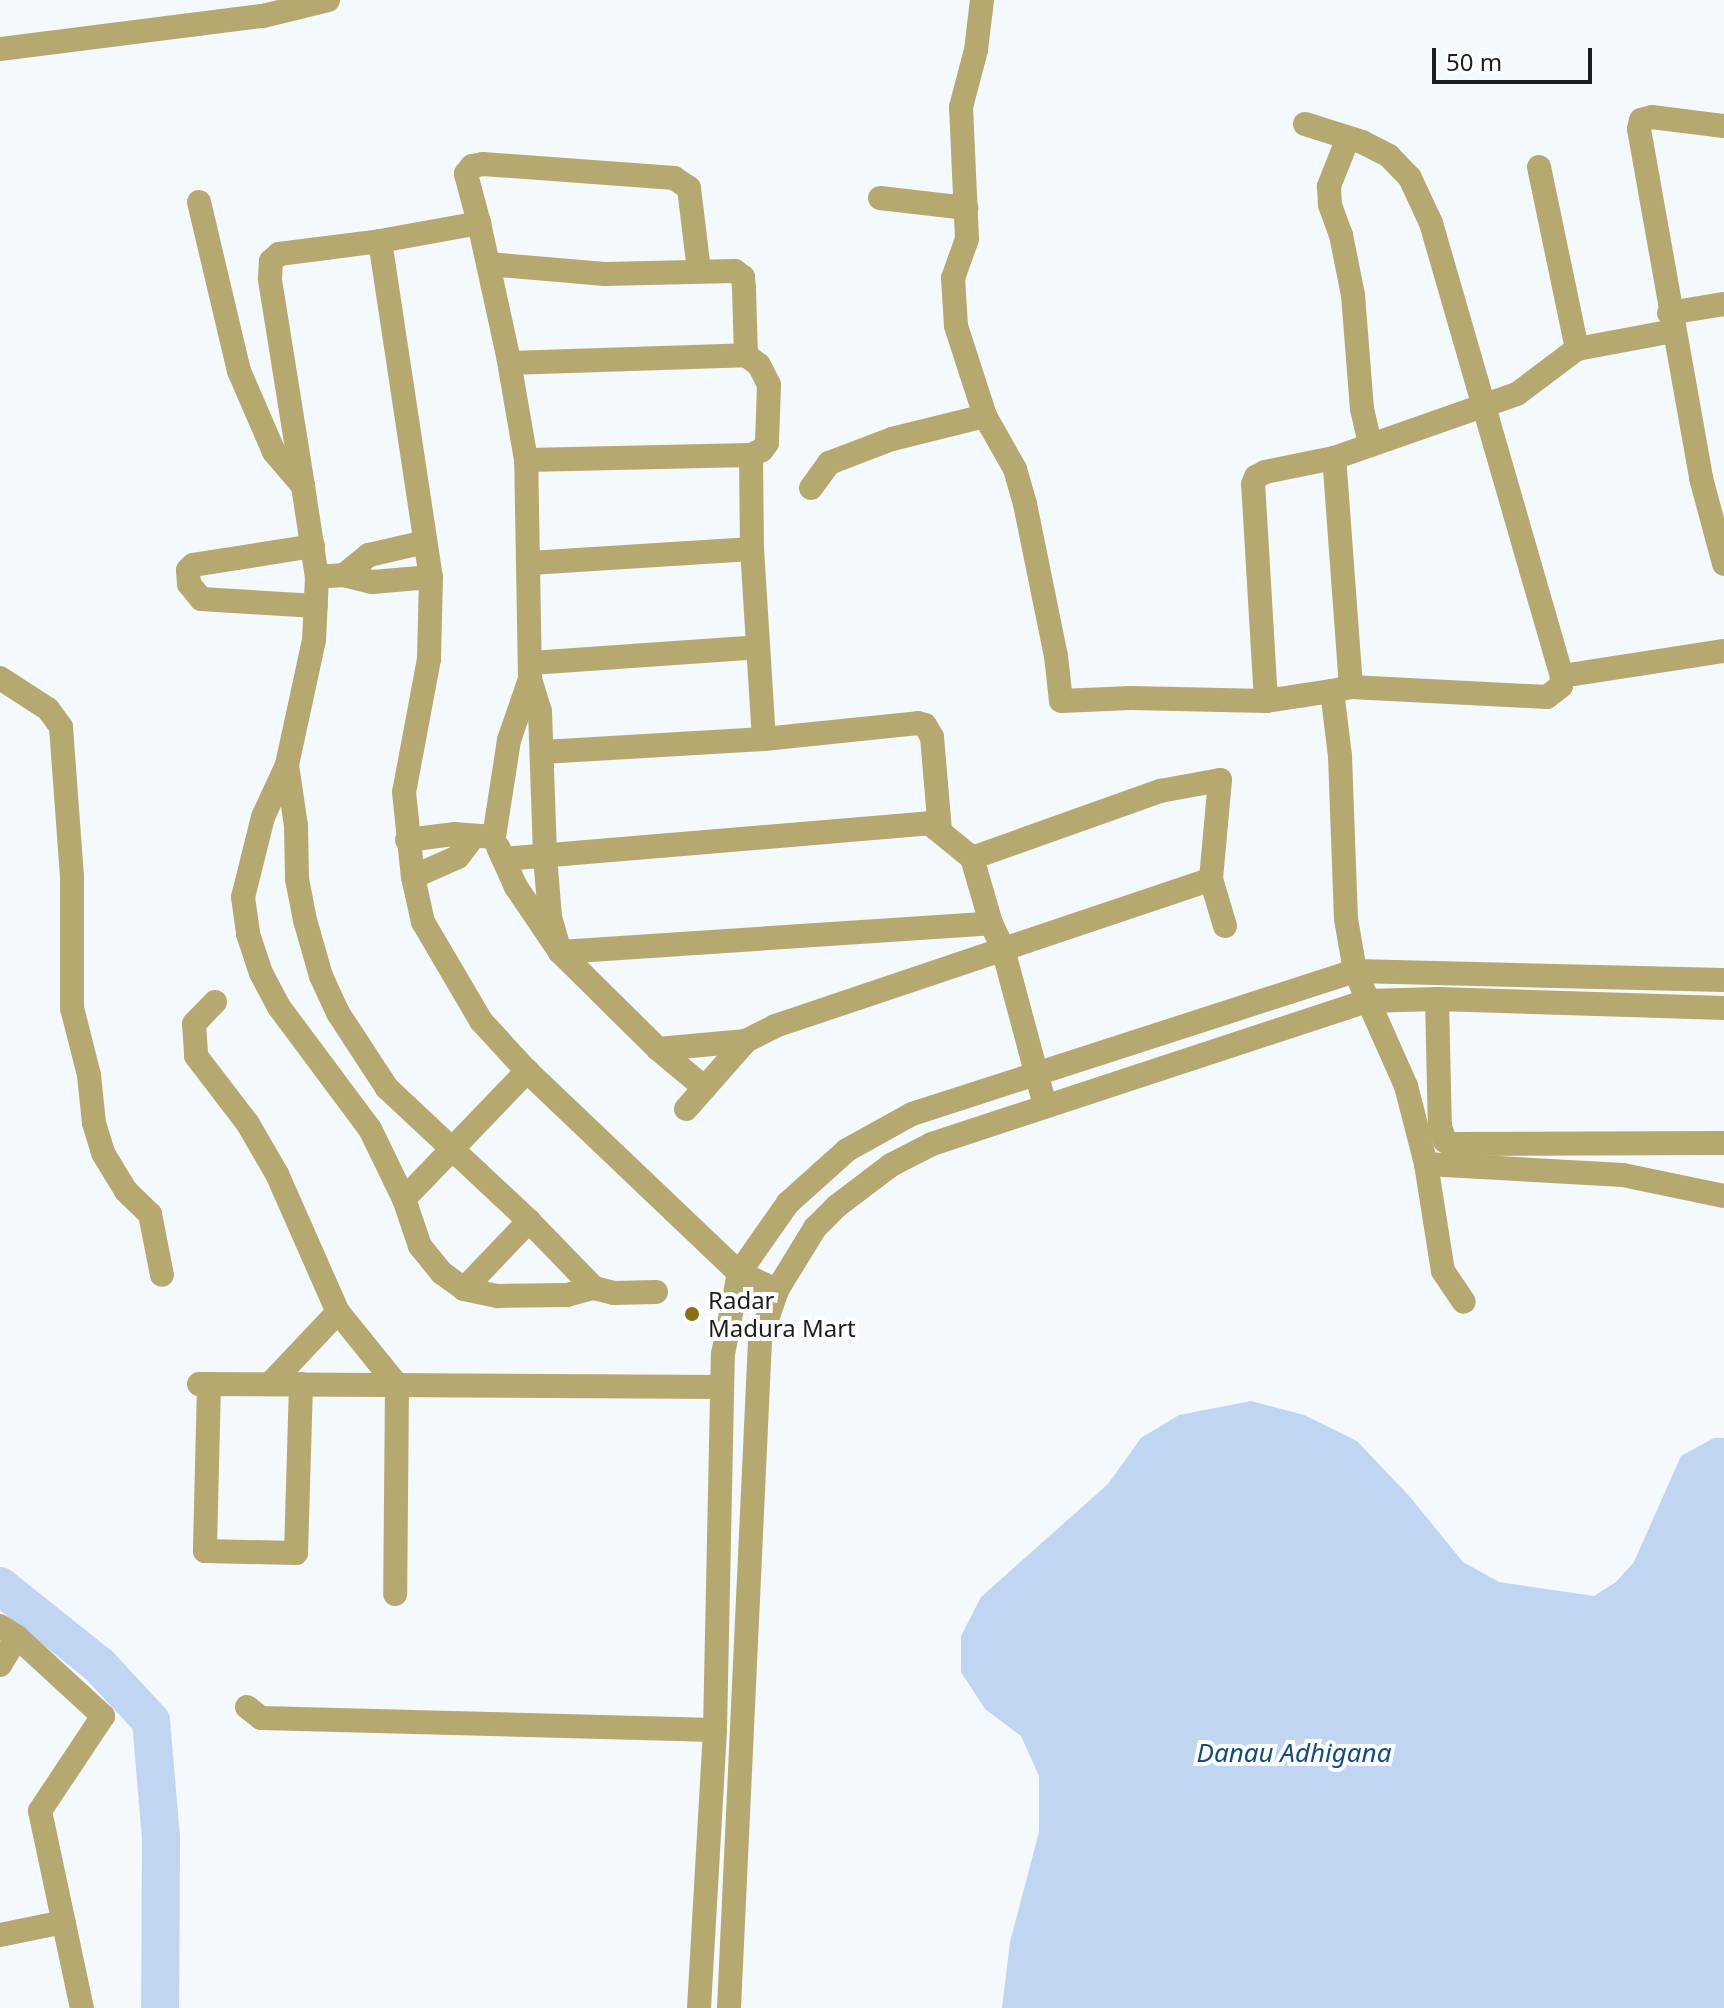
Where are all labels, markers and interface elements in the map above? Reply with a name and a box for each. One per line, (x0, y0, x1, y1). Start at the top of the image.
scale bar (1436, 32, 1596, 82)
text: 50 m (1446, 45, 1502, 78)
place label: Radar Madura Mart (708, 1286, 856, 1342)
marker: Radar Madura Mart (683, 1305, 701, 1323)
water label: Danau Adhigana (1197, 1737, 1391, 1769)

